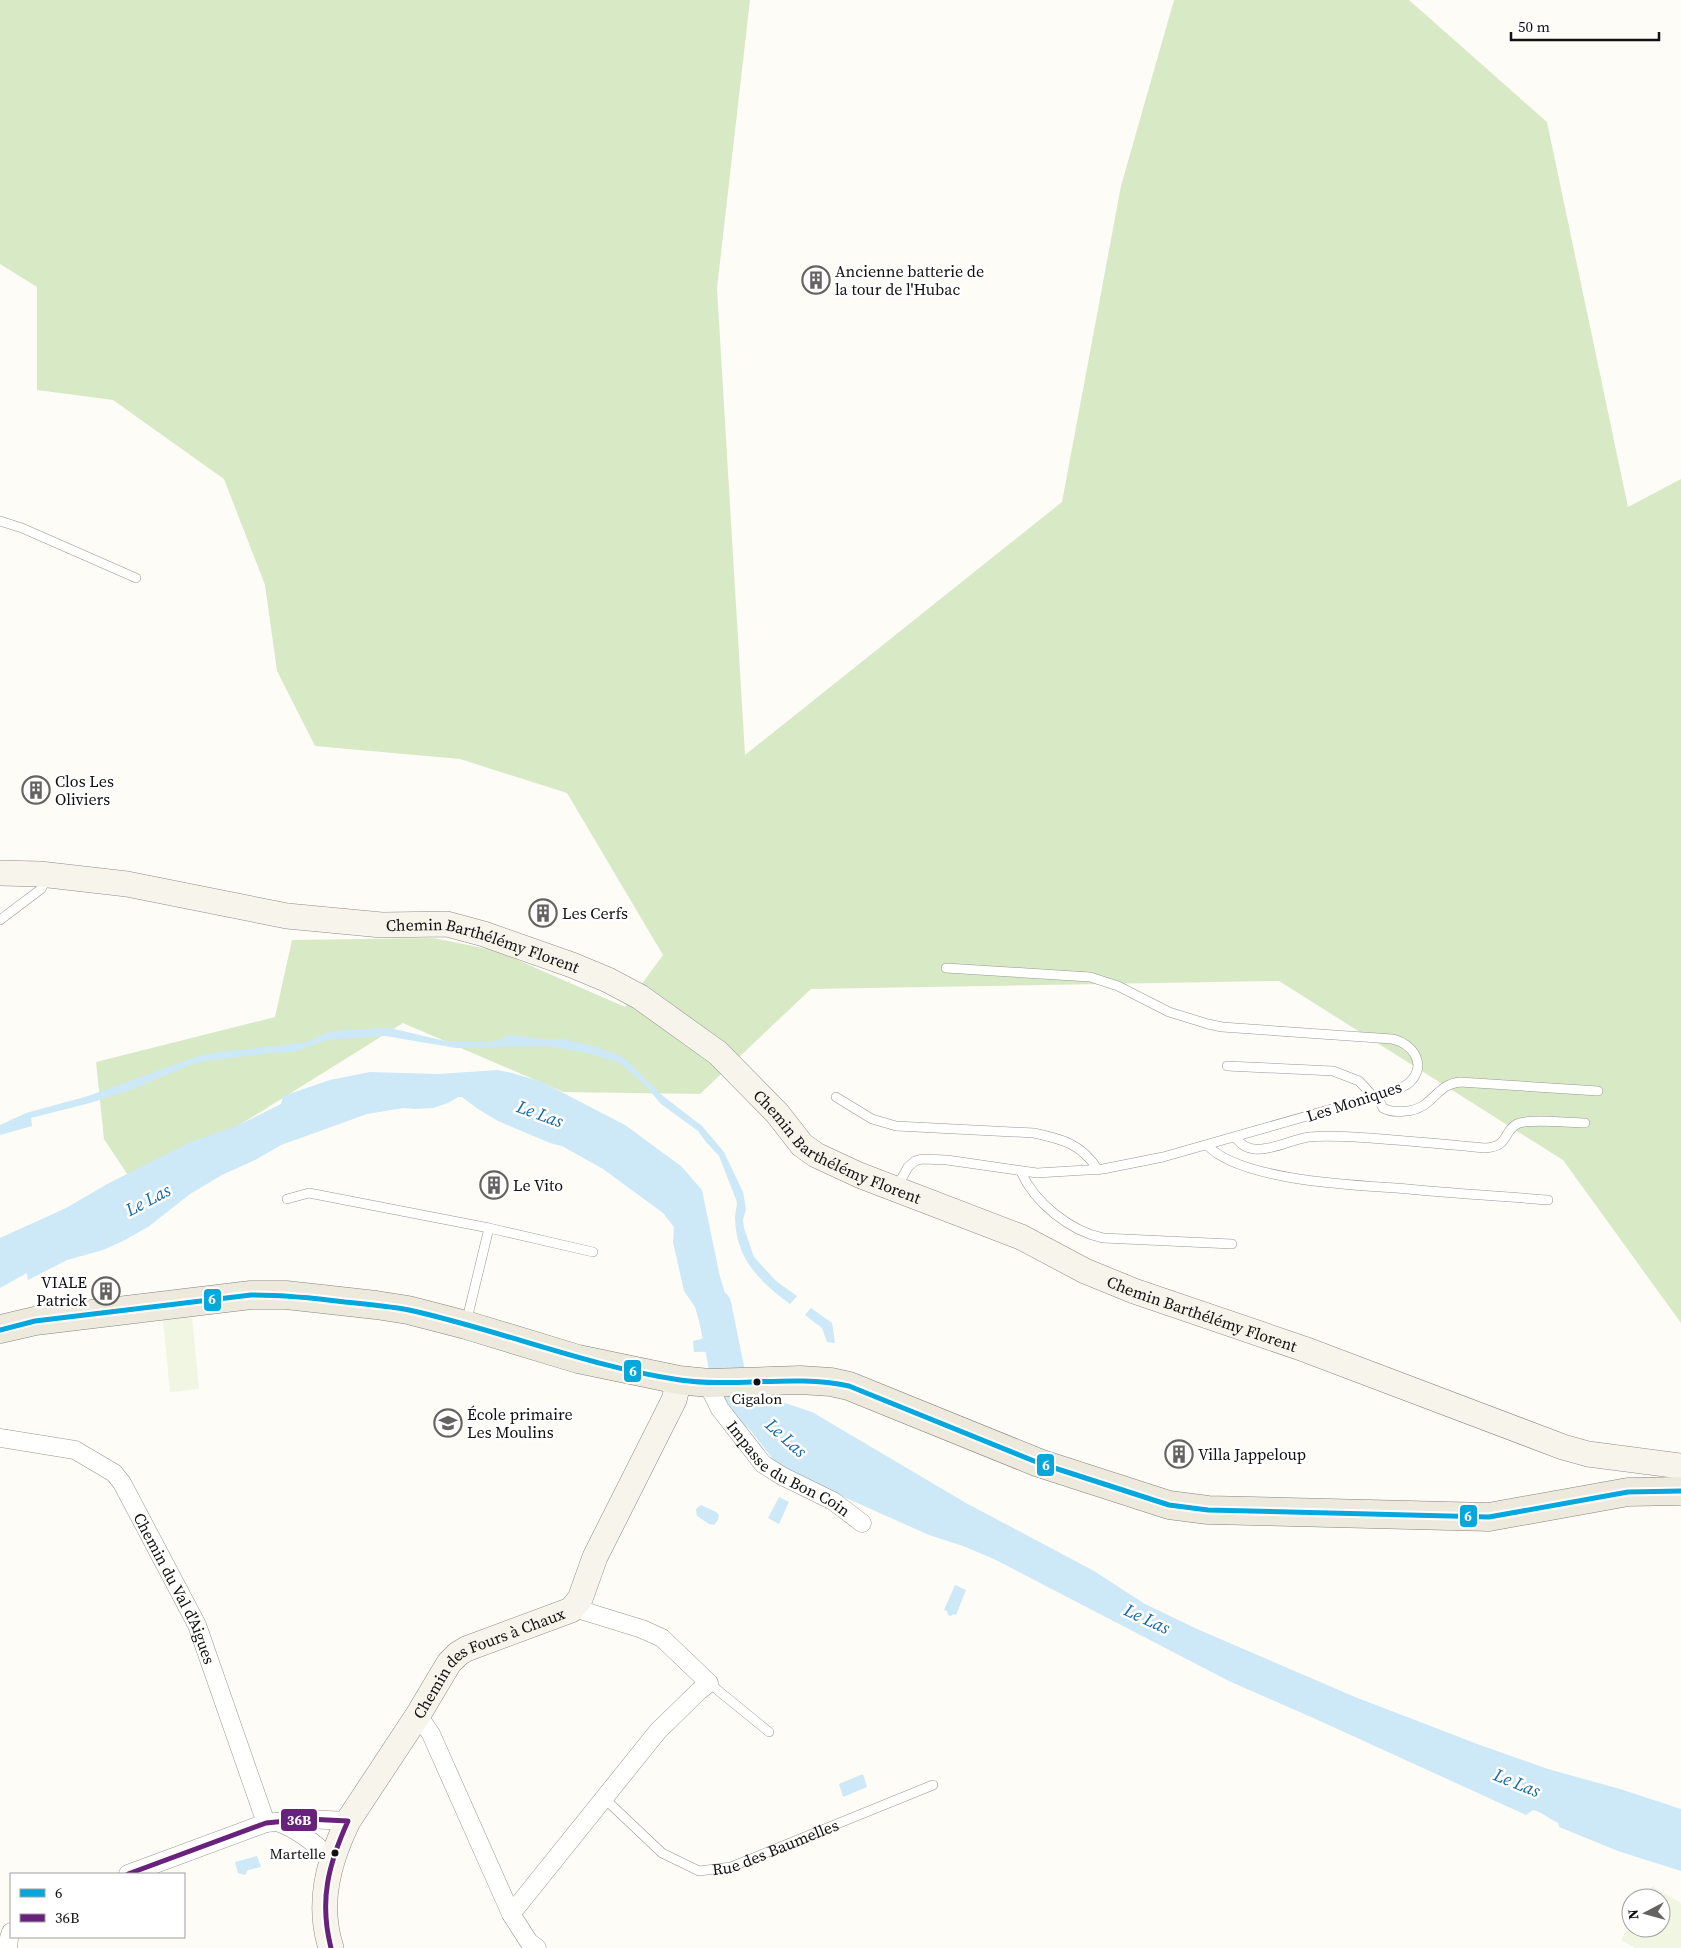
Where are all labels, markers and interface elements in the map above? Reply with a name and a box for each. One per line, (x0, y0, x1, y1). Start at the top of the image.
scale bar (1511, 10, 1658, 42)
text: 50 m (1518, 16, 1550, 37)
place label: Ancienne batterie de la tour de l'Hubac (835, 260, 984, 300)
building icon: Ancienne batterie de la tour de l'Hubac (801, 265, 831, 295)
place label: Clos Les Oliviers (55, 770, 114, 810)
building icon: Clos Les Oliviers (21, 775, 51, 805)
building icon: Les Cerfs (528, 898, 558, 928)
place label: Les Cerfs (562, 902, 628, 924)
street label: Chemin Barthélémy Florent (386, 913, 584, 978)
street label: Les Moniques (1304, 1075, 1404, 1127)
street label: Chemin Barthélémy Florent (749, 1084, 925, 1209)
water label: Le Las (513, 1093, 567, 1134)
building icon: Le Vito (479, 1170, 509, 1200)
place label: Le Vito (513, 1174, 563, 1196)
water label: Le Las (120, 1177, 175, 1222)
street label: Chemin Barthélémy Florent (1104, 1270, 1301, 1357)
place label: VIALE Patrick (36, 1271, 87, 1311)
building icon: VIALE Patrick (91, 1276, 121, 1306)
line badge: 6 (203, 1288, 222, 1312)
text: 6 (208, 1289, 216, 1309)
line badge: 6 (623, 1359, 642, 1383)
text: 6 (629, 1361, 637, 1381)
marker: Cigalon (752, 1377, 762, 1387)
place label: Cigalon (732, 1388, 782, 1409)
place label: École primaire Les Moulins (467, 1403, 573, 1443)
school or university icon: École primaire Les Moulins (433, 1408, 463, 1438)
water label: Le Las (759, 1412, 813, 1463)
street label: Impasse du Bon Coin (722, 1416, 855, 1522)
building icon: Villa Jappeloup (1164, 1439, 1194, 1469)
place label: Villa Jappeloup (1198, 1443, 1306, 1465)
line badge: 6 (1036, 1453, 1055, 1477)
text: 6 (1042, 1455, 1050, 1475)
line badge: 6 (1459, 1504, 1478, 1528)
text: 6 (1464, 1506, 1472, 1526)
street label: Chemin du Val d'Aigues (128, 1509, 221, 1667)
water label: Le Las (1119, 1597, 1175, 1640)
street label: Chemin des Fours à Chaux (407, 1602, 569, 1723)
water label: Le Las (1489, 1762, 1544, 1803)
line badge: 36B (280, 1808, 318, 1832)
text: 36B (287, 1810, 311, 1830)
street label: Rue des Baumelles (711, 1814, 842, 1880)
place label: Martelle (270, 1843, 326, 1864)
marker: Martelle (330, 1848, 340, 1858)
legend (10, 1873, 185, 1938)
text: 6 (55, 1882, 63, 1903)
north arrow (1621, 1888, 1671, 1938)
text: 36B (55, 1907, 79, 1928)
text: N (1623, 1908, 1644, 1920)

